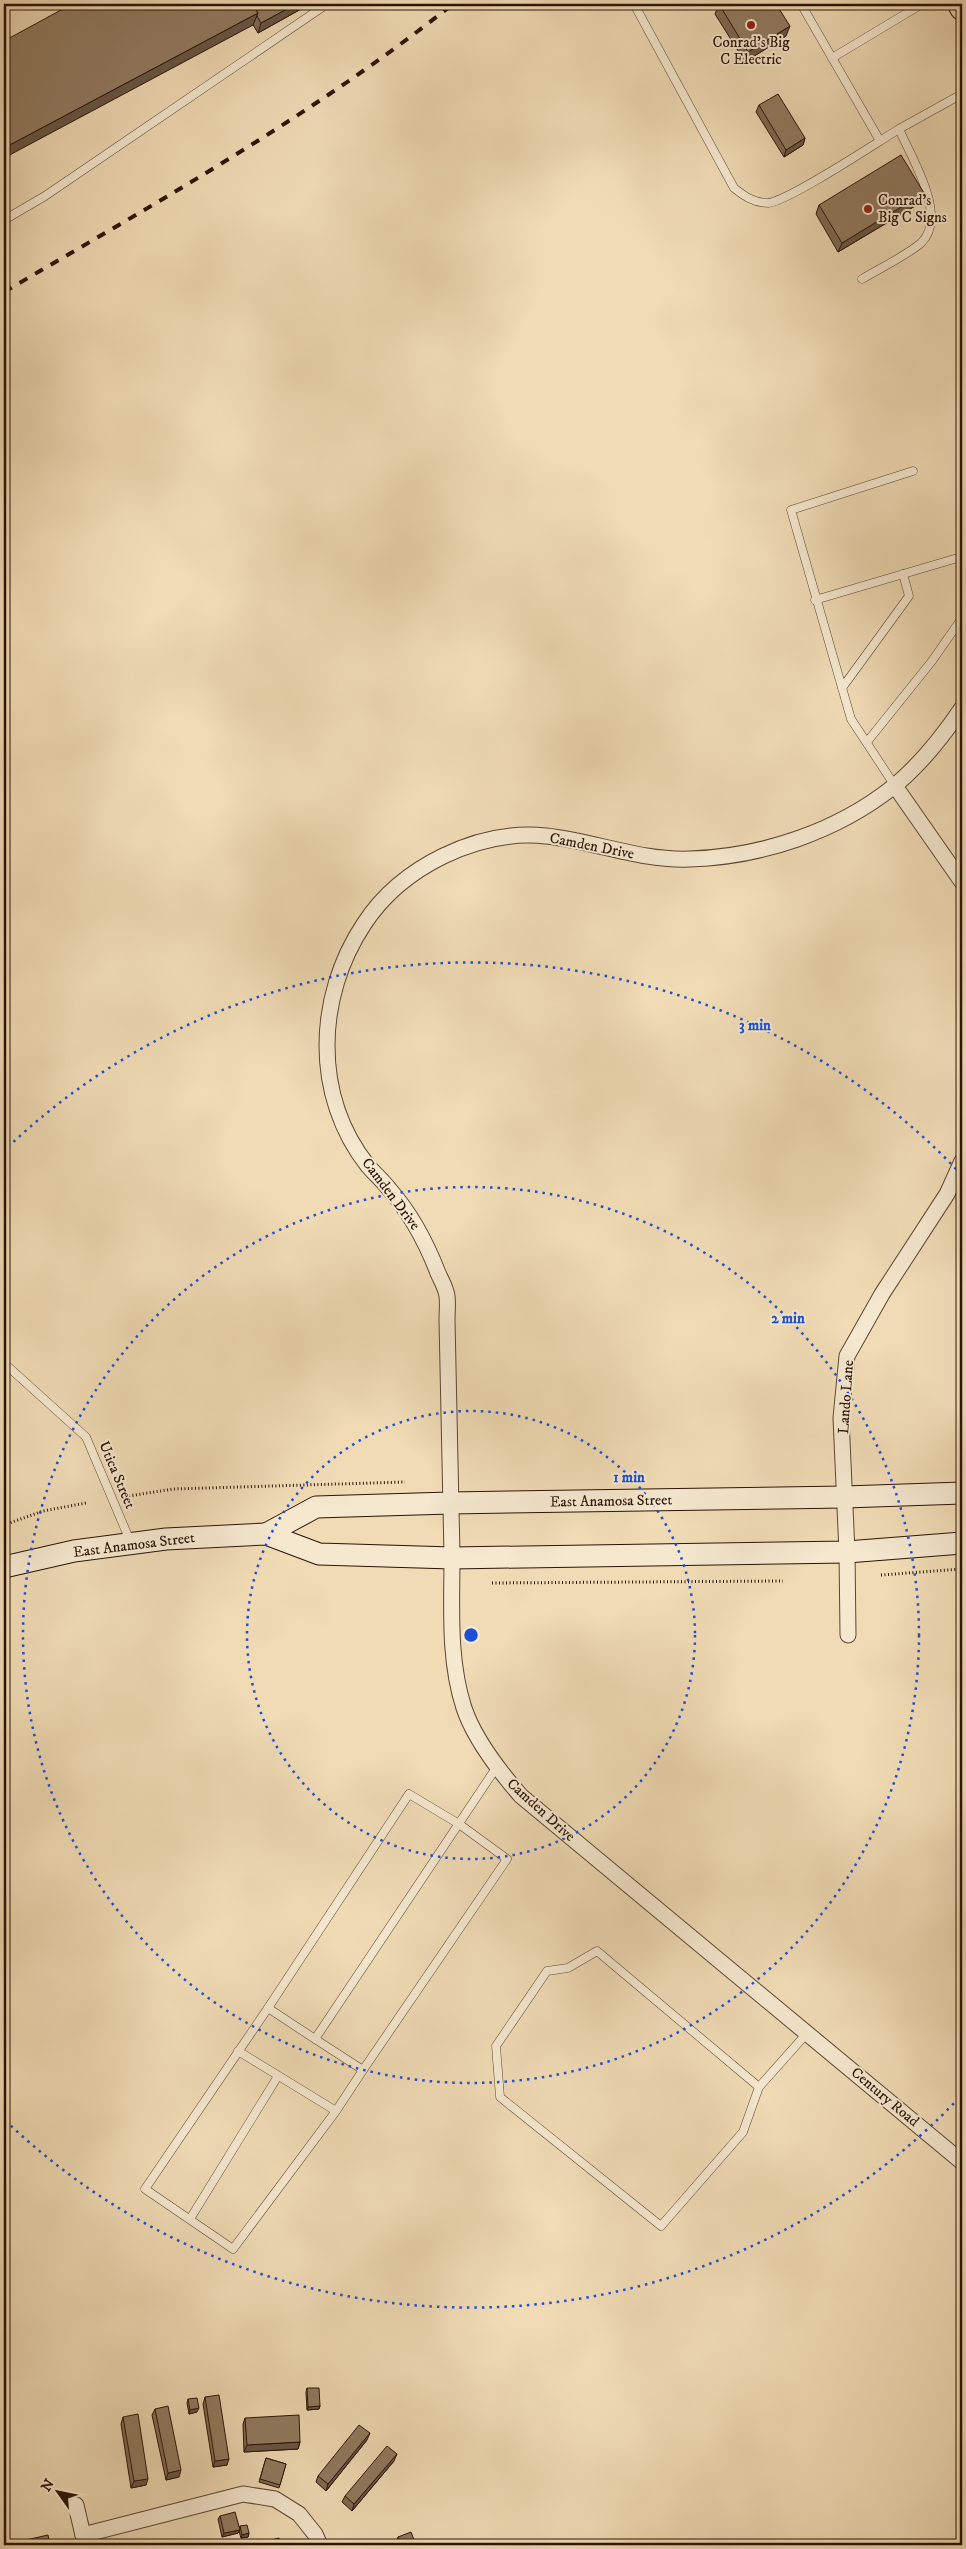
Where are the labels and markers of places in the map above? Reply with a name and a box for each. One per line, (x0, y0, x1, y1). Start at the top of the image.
marker: Conrad's Big C Electric (745, 19, 757, 31)
place label: Conrad's Big C Electric (713, 33, 790, 69)
place label: Conrad's Big C Signs (878, 191, 947, 227)
marker: Conrad's Big C Signs (862, 203, 874, 215)
centre of rings (462, 1626, 480, 1644)

